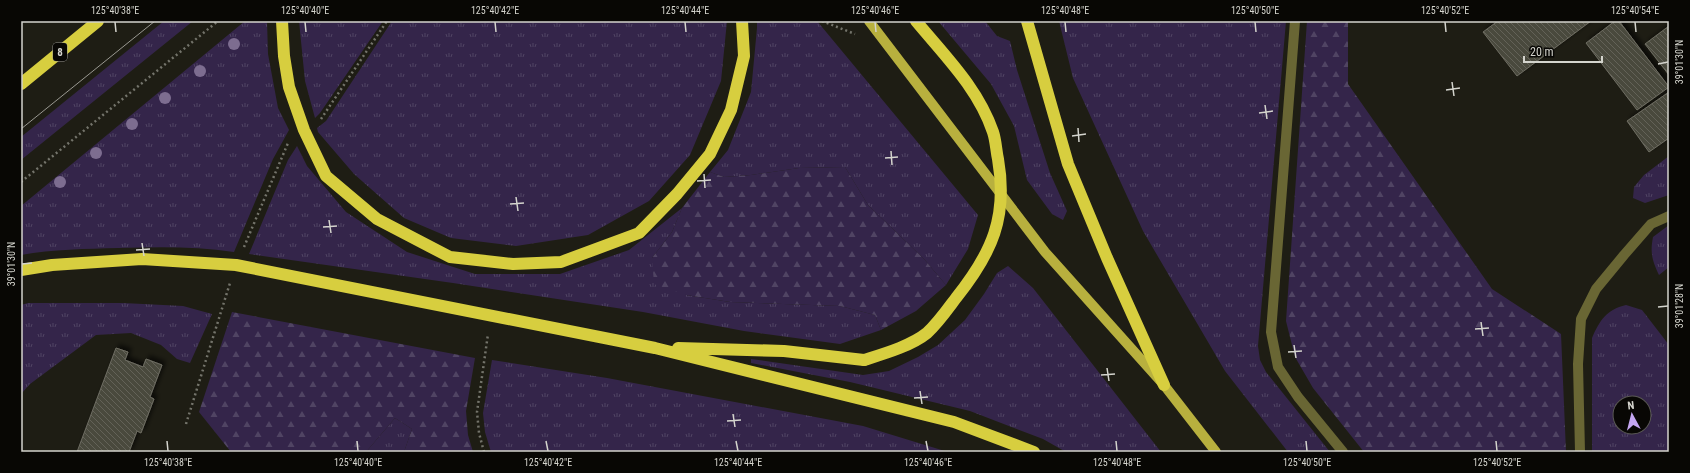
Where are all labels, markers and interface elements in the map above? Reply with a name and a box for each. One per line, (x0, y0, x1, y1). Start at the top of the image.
text: 125°40'38"E (91, 5, 139, 16)
text: 125°40'40"E (281, 5, 329, 16)
text: 125°40'42"E (471, 5, 519, 16)
text: 125°40'44"E (661, 5, 709, 16)
text: 125°40'46"E (851, 5, 899, 16)
text: 125°40'48"E (1041, 5, 1089, 16)
text: 125°40'50"E (1231, 5, 1279, 16)
text: 125°40'52"E (1421, 5, 1469, 16)
text: 125°40'54"E (1611, 5, 1659, 16)
scale bar (1524, 38, 1602, 64)
text: 39°01'30"N (1674, 40, 1685, 84)
road number: 8 (53, 43, 67, 61)
text: 20 m (1530, 45, 1554, 59)
text: 39°01'30"N (6, 242, 17, 286)
text: 39°01'28"N (1674, 284, 1685, 328)
north arrow (1612, 395, 1652, 435)
text: N (1627, 399, 1635, 412)
text: 125°40'38"E (144, 457, 192, 468)
text: 125°40'40"E (334, 457, 382, 468)
text: 125°40'42"E (524, 457, 572, 468)
text: 125°40'44"E (714, 457, 762, 468)
text: 125°40'46"E (904, 457, 952, 468)
text: 125°40'48"E (1093, 457, 1141, 468)
text: 125°40'50"E (1283, 457, 1331, 468)
text: 125°40'52"E (1473, 457, 1521, 468)

